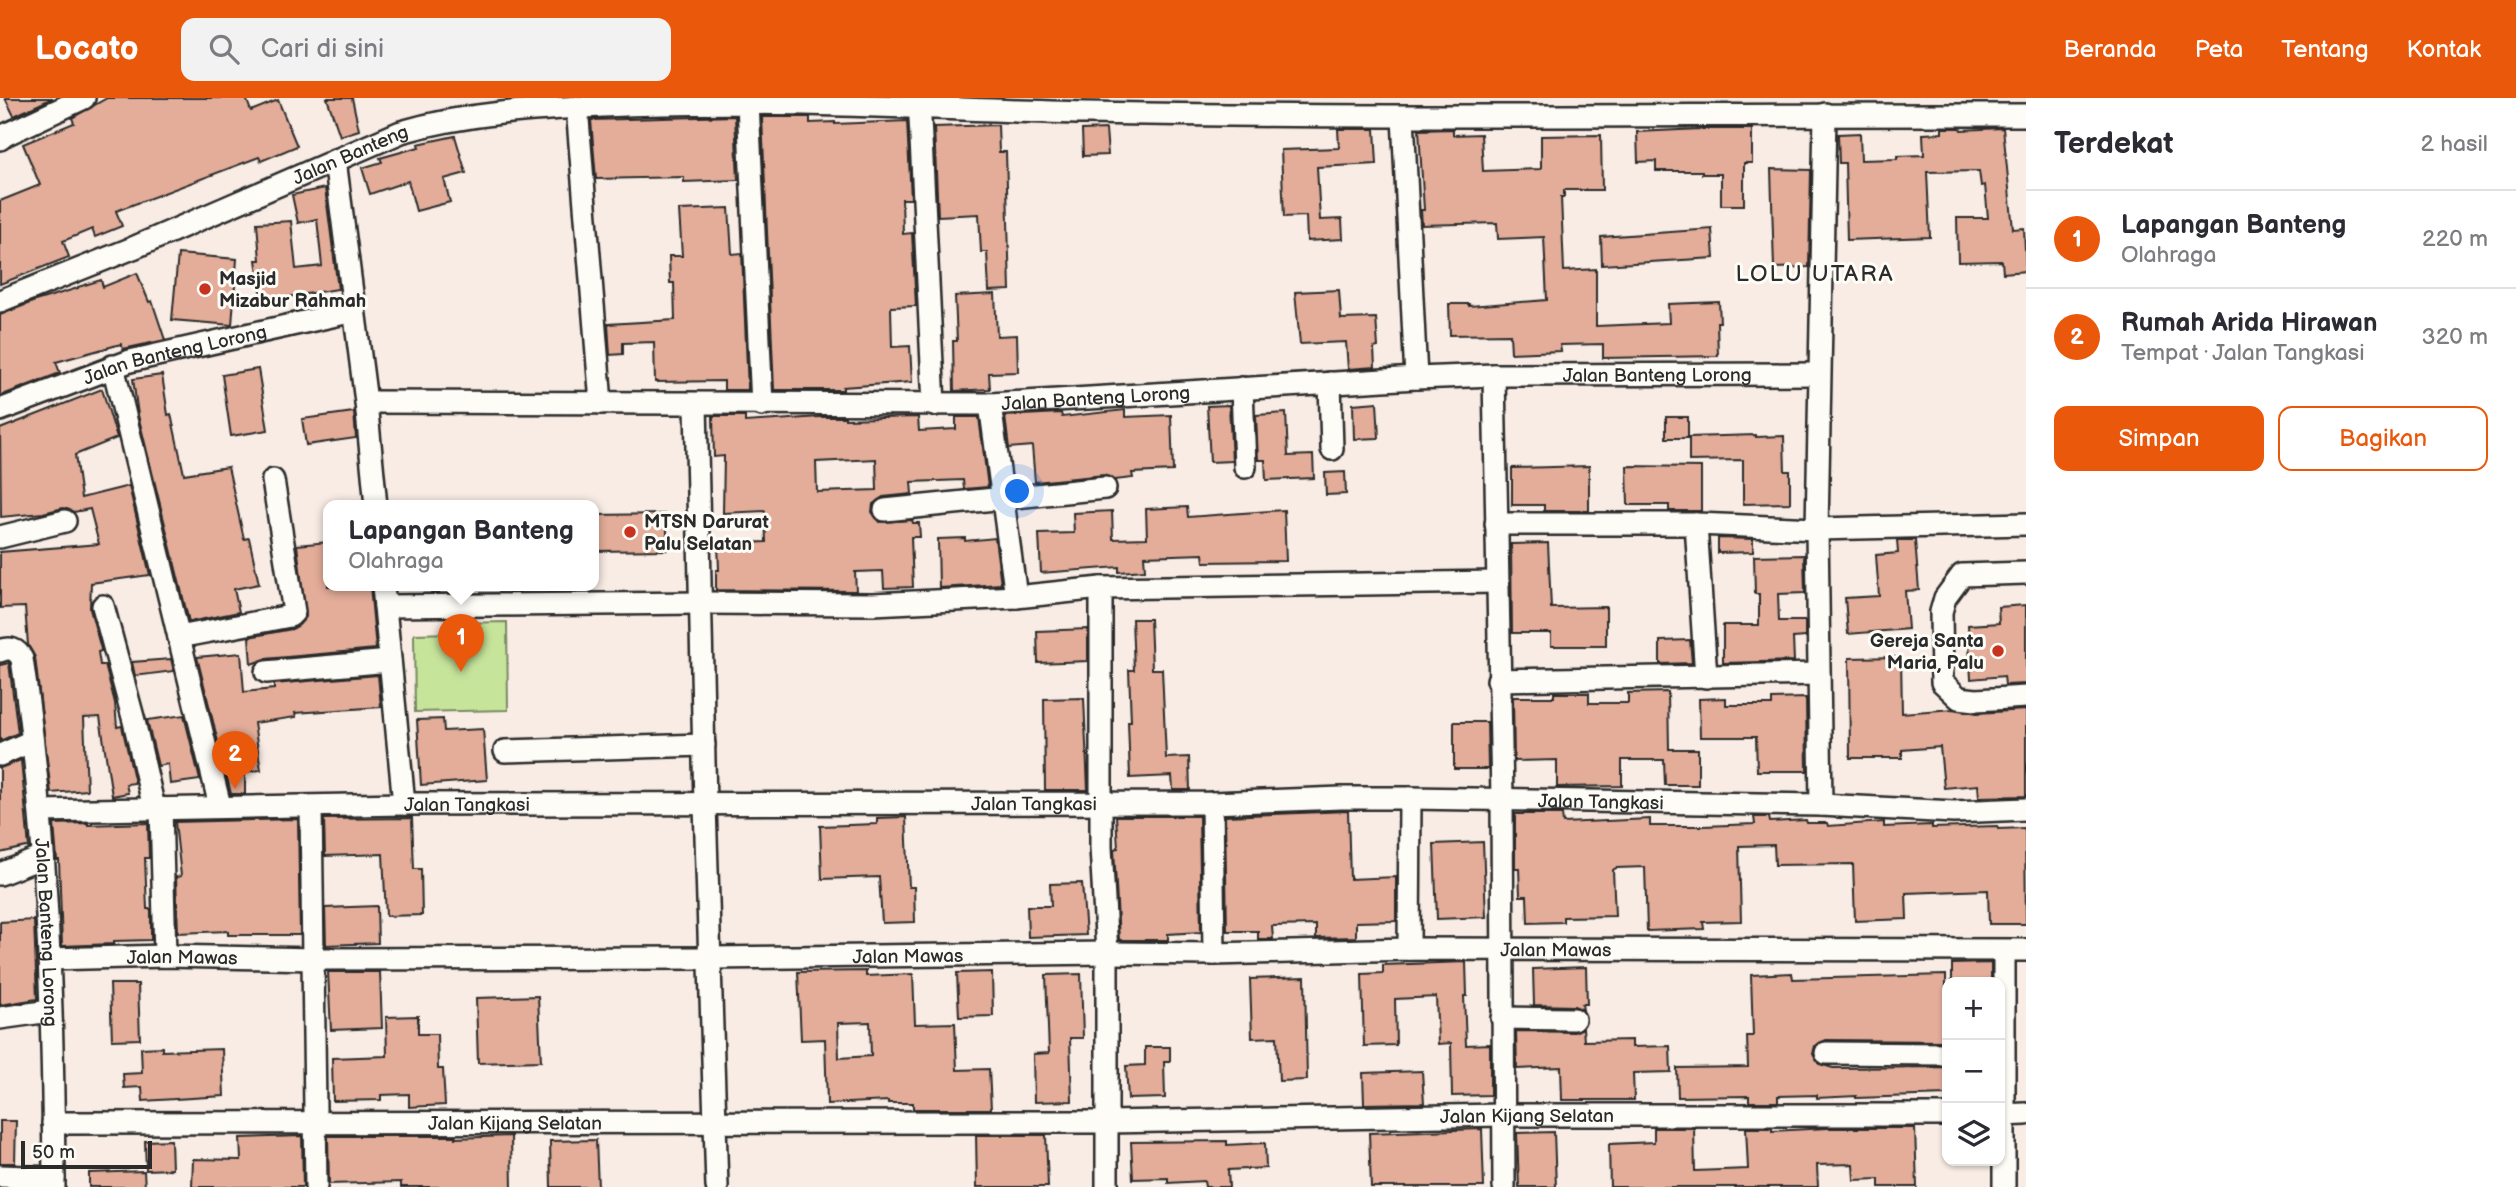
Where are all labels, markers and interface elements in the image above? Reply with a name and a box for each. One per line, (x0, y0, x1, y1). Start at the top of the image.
search box (181, 18, 671, 81)
text: Locato (35, 29, 139, 69)
icon: search (205, 30, 243, 68)
text: Cari di sini (261, 34, 384, 65)
text: Beranda (2063, 35, 2157, 64)
text: Peta (2195, 35, 2243, 64)
text: Tentang (2281, 35, 2369, 64)
text: Kontak (2407, 35, 2481, 64)
street label: Jalan Banteng (290, 121, 411, 190)
text: Terdekat (2054, 126, 2173, 162)
text: 2 hasil (2421, 130, 2488, 158)
text: Lapangan Banteng (2121, 210, 2346, 241)
text: 1 (2072, 225, 2082, 253)
text: 220 m (2422, 225, 2488, 253)
text: Olahraga (2121, 241, 2216, 269)
district label: LOLU UTARA (1735, 260, 1895, 288)
place label: Masjid Mizabur Rahmah (219, 268, 366, 313)
marker: Masjid Mizabur Rahmah (197, 281, 213, 297)
text: Rumah Arida Hirawan (2121, 308, 2378, 339)
street label: Jalan Banteng Lorong (80, 321, 269, 391)
text: 2 (2070, 323, 2084, 351)
text: 320 m (2422, 323, 2488, 351)
text: Tempat · Jalan Tangkasi (2121, 339, 2365, 367)
street label: Jalan Banteng Lorong (1563, 364, 1752, 388)
street label: Jalan Banteng Lorong (1001, 382, 1191, 416)
button: Simpan (2054, 406, 2264, 471)
button: Bagikan (2278, 406, 2488, 471)
your location (1000, 474, 1034, 508)
popup (323, 500, 599, 591)
place label: MTSN Darurat Palu Selatan (644, 511, 770, 556)
text: Lapangan Banteng (348, 516, 574, 547)
marker: MTSN Darurat Palu Selatan (622, 524, 638, 540)
text: Olahraga (348, 547, 444, 575)
pin: 1 (438, 614, 484, 672)
place label: Gereja Santa Maria, Palu (1870, 630, 1984, 675)
marker: Gereja Santa Maria, Palu (1990, 643, 2006, 659)
pin: 2 (212, 731, 258, 789)
street label: Jalan Tangkasi (1538, 790, 1664, 815)
street label: Jalan Tangkasi (971, 793, 1097, 816)
street label: Jalan Tangkasi (404, 794, 530, 817)
street label: Jalan Banteng Lorong (29, 837, 62, 1027)
street label: Jalan Mawas (1500, 939, 1611, 962)
street label: Jalan Mawas (852, 945, 964, 969)
street label: Jalan Mawas (126, 946, 238, 970)
map controls (1942, 977, 2005, 1166)
button: + (1942, 977, 2005, 1040)
button: − (1942, 1040, 2005, 1103)
button: layers (1942, 1103, 2005, 1166)
street label: Jalan Kijang Selatan (1440, 1105, 1614, 1129)
street label: Jalan Kijang Selatan (428, 1112, 602, 1136)
scale bar (21, 1138, 152, 1170)
text: 50 m (32, 1141, 75, 1164)

